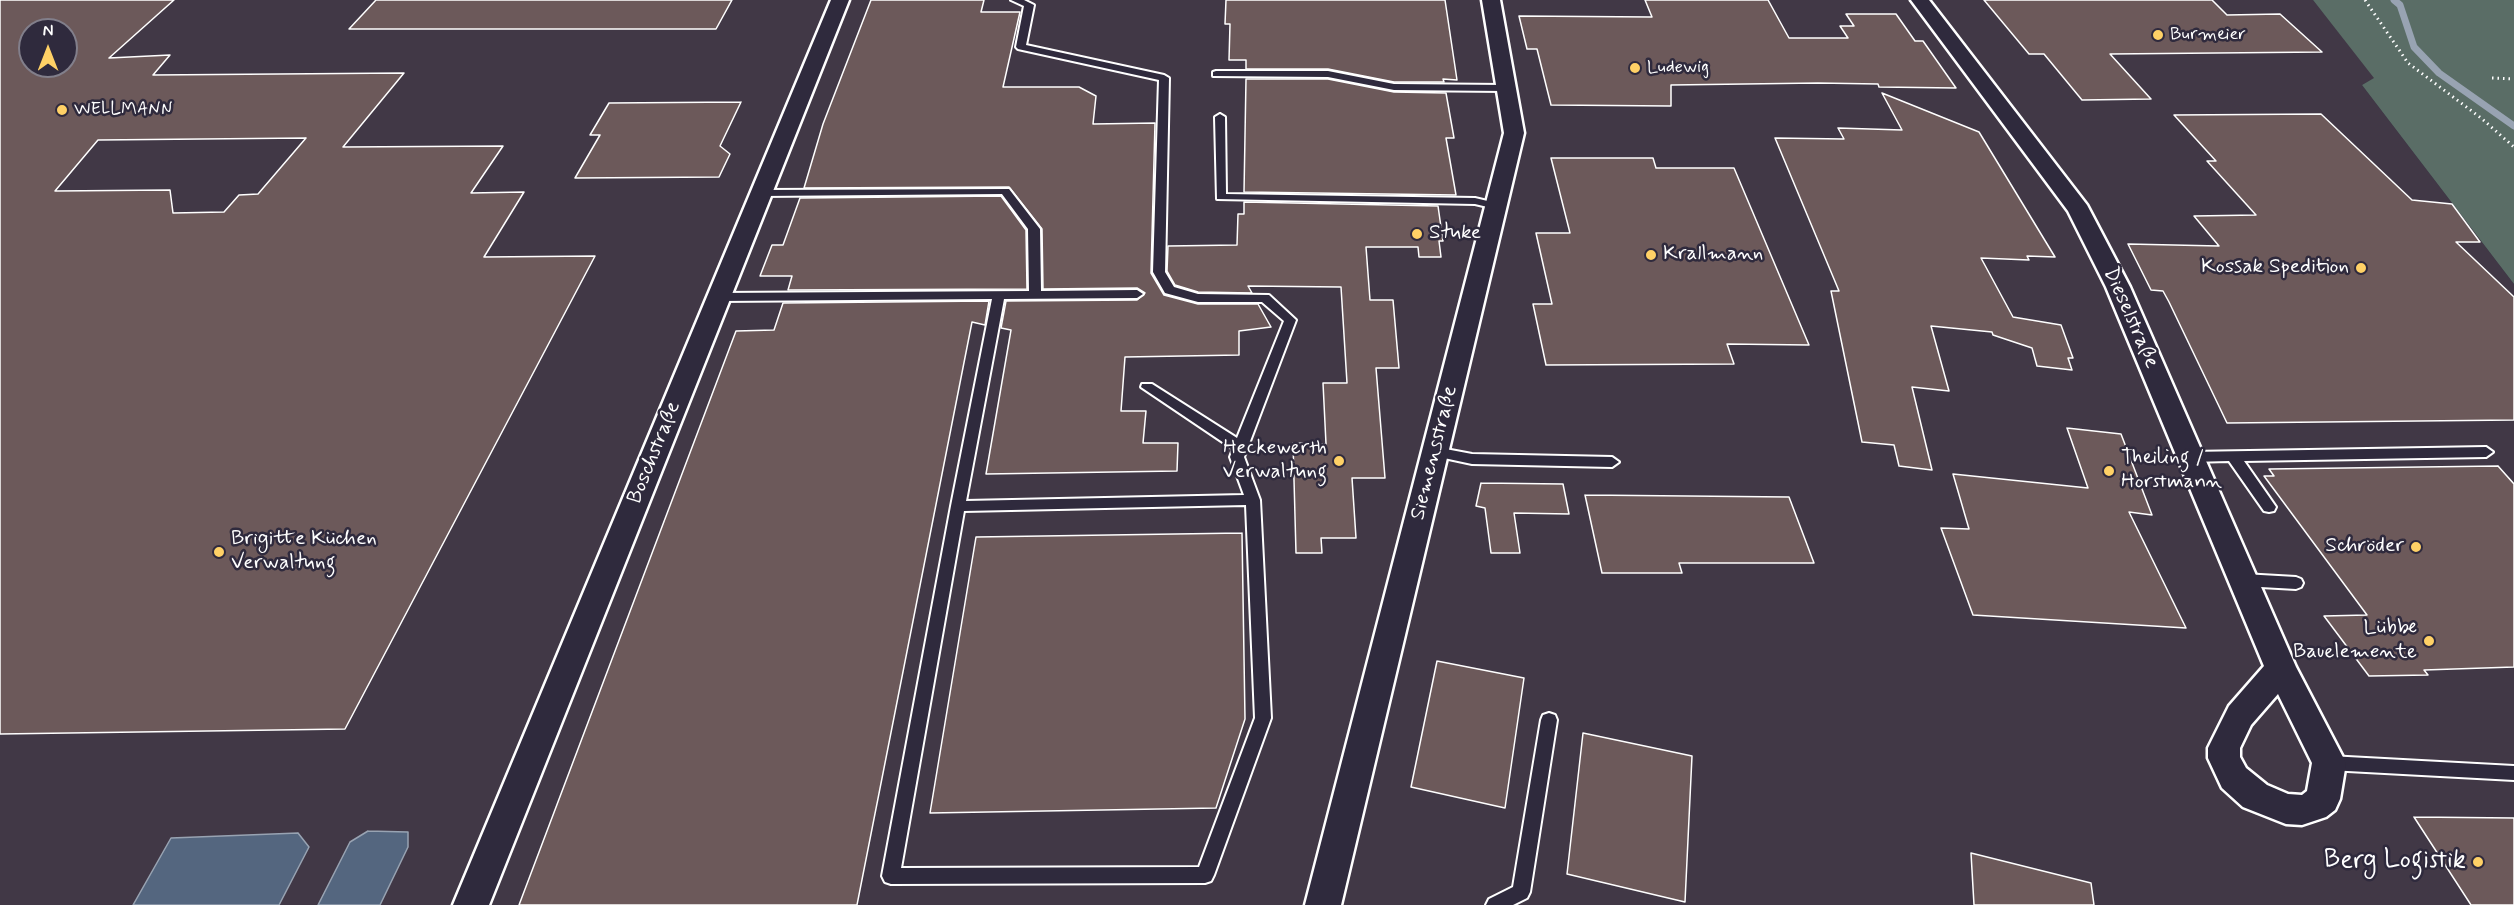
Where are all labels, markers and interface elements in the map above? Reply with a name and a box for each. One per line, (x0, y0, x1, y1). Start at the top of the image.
north arrow (18, 18, 78, 78)
text: N (43, 21, 53, 42)
place label: Burmeier (2170, 24, 2246, 46)
marker: Burmeier (2151, 28, 2165, 42)
place label: Ludewig (1647, 57, 1709, 79)
marker: Ludewig (1628, 61, 1642, 75)
place label: WELLMANN (74, 99, 172, 121)
marker: WELLMANN (55, 103, 69, 117)
place label: Stuke (1429, 221, 1481, 247)
marker: Stuke (1410, 227, 1424, 241)
place label: Krallmann (1663, 242, 1763, 268)
marker: Krallmann (1644, 248, 1658, 262)
place label: Kossak Spedition (2201, 255, 2349, 281)
marker: Kossak Spedition (2354, 261, 2368, 275)
street label: Dieselstraße (2096, 263, 2164, 373)
street label: Siemensstraße (1406, 383, 1464, 523)
street label: Boschstraße (623, 398, 687, 508)
place label: Heckewerth Verwaltung (1223, 436, 1327, 486)
place label: Theiling / Horstmann (2121, 446, 2222, 496)
marker: Heckewerth Verwaltung (1332, 454, 1346, 468)
marker: Theiling / Horstmann (2102, 464, 2116, 478)
place label: Brigitte Küchen Verwaltung (231, 527, 377, 577)
place label: Schröder (2325, 534, 2404, 560)
marker: Schröder (2409, 540, 2423, 554)
marker: Brigitte Küchen Verwaltung (212, 545, 226, 559)
place label: Lübbe Bauelemente (2293, 616, 2417, 666)
marker: Lübbe Bauelemente (2422, 634, 2436, 648)
place label: Berg Logistik (2324, 846, 2466, 878)
marker: Berg Logistik (2471, 855, 2485, 869)

